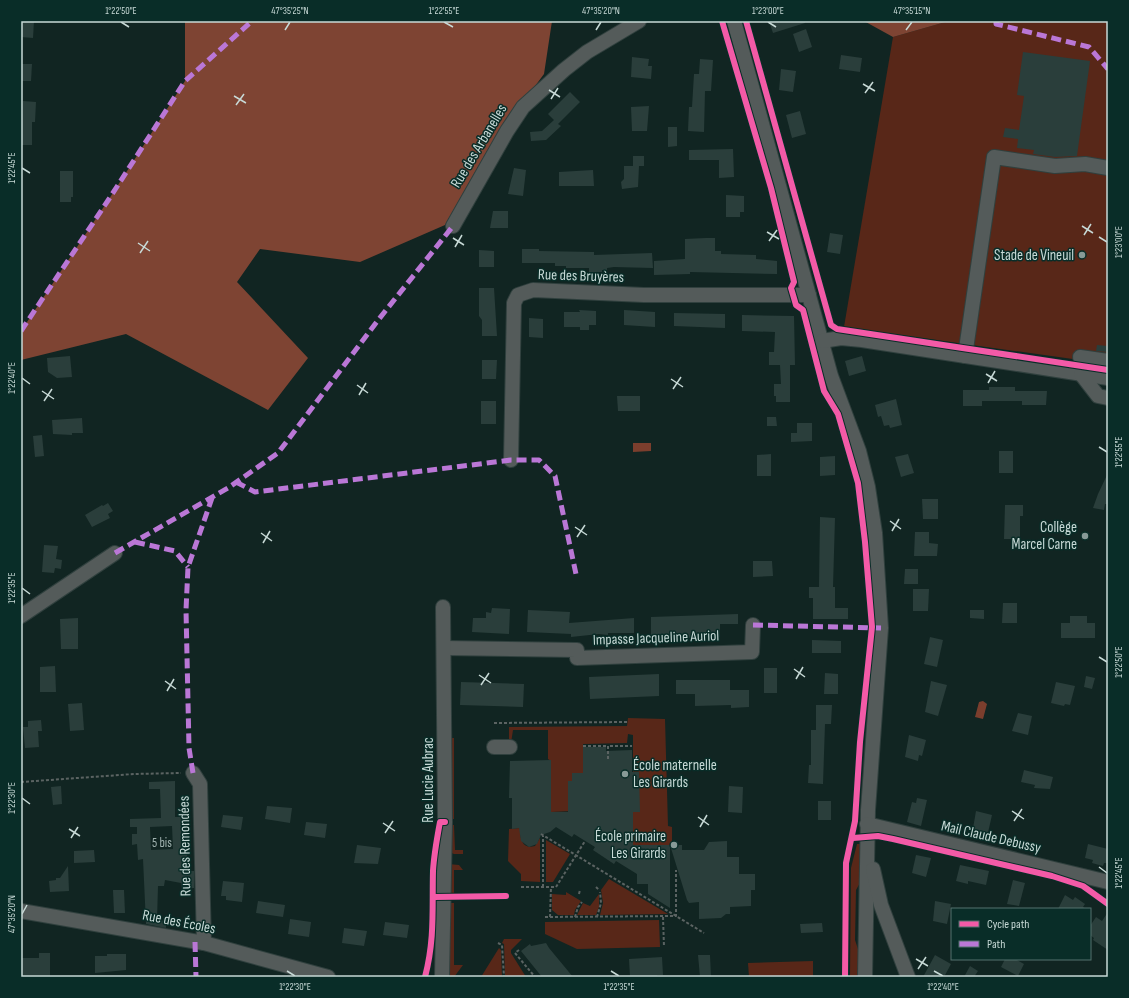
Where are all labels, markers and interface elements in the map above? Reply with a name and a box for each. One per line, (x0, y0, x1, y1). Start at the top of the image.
text: 1°22'50"E (105, 5, 137, 17)
text: 47°35'25"N (271, 5, 309, 17)
text: 1°22'55"E (429, 5, 459, 17)
text: 47°35'20"N (582, 5, 620, 17)
text: 1°23'00"E (752, 5, 784, 17)
text: 47°35'15"N (894, 5, 930, 17)
street label: Rue des Arbanelles (447, 101, 511, 191)
text: 1°22'45"E (6, 152, 18, 184)
text: 1°23'00"E (1113, 226, 1125, 258)
place label: Stade de Vineuil (994, 246, 1074, 265)
marker: Stade de Vineuil (1077, 250, 1087, 260)
street label: Rue des Bruyères (538, 265, 624, 287)
text: 1°22'40"E (6, 362, 18, 394)
text: 1°22'55"E (1113, 437, 1125, 467)
place label: Collège Marcel Carne (1012, 518, 1077, 554)
marker: Collège Marcel Carne (1080, 531, 1090, 541)
text: 1°22'35"E (6, 572, 18, 604)
street label: Impasse Jacqueline Auriol (592, 626, 720, 650)
text: 1°22'50"E (1113, 646, 1125, 678)
street label: Rue Lucie Aubrac (419, 737, 438, 823)
place label: École maternelle Les Girards (633, 756, 717, 792)
marker: École maternelle Les Girards (620, 769, 630, 779)
text: 1°22'30"E (6, 782, 18, 814)
street label: Rue des Remondées (175, 796, 195, 896)
street label: Mail Claude Debussy (939, 816, 1043, 858)
place label: École primaire Les Girards (595, 827, 666, 863)
house number: 5 bis (152, 835, 172, 851)
marker: École primaire Les Girards (669, 840, 679, 850)
text: 1°22'45"E (1113, 857, 1125, 889)
text: 47°35'20"N (6, 895, 18, 933)
street label: Rue des Écoles (141, 906, 217, 938)
legend (951, 908, 1091, 960)
text: Cycle path (987, 917, 1029, 932)
text: Path (987, 937, 1005, 952)
text: 1°22'30"E (279, 981, 311, 993)
text: 1°22'35"E (603, 981, 635, 993)
text: 1°22'40"E (927, 981, 959, 993)

